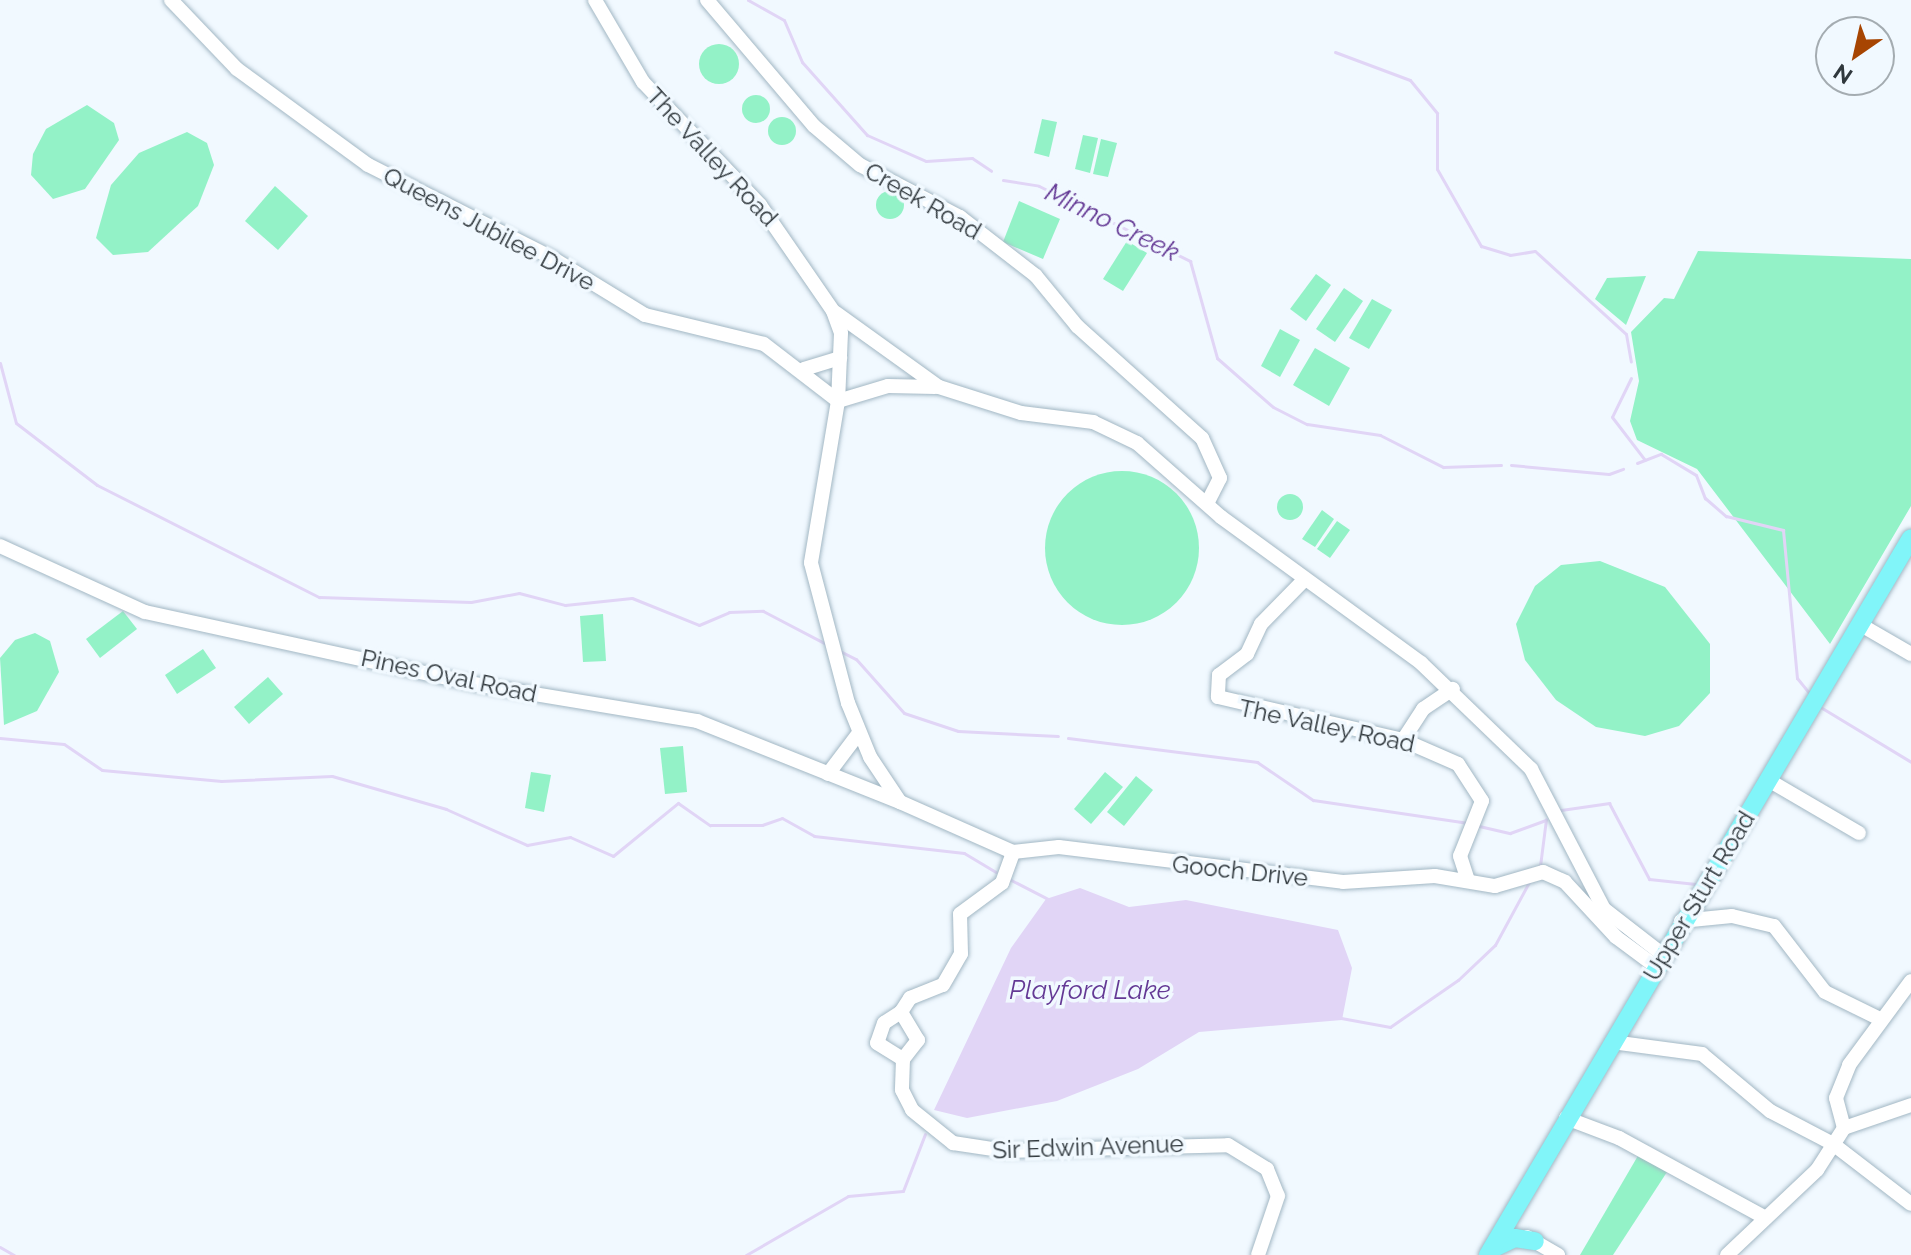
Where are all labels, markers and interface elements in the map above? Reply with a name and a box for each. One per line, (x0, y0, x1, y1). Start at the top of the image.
north arrow (1815, 16, 1895, 96)
text: N (1828, 59, 1857, 90)
street label: The Valley Road (640, 81, 784, 233)
street label: Creek Road (860, 156, 986, 246)
street label: Queens Jubilee Drive (378, 161, 600, 297)
water label: Minno Creek (1040, 177, 1184, 269)
street label: Pines Oval Road (358, 643, 540, 709)
street label: The Valley Road (1236, 693, 1418, 759)
street label: Upper Sturt Road (1637, 806, 1761, 986)
street label: Gooch Drive (1171, 850, 1309, 892)
water label: Playford Lake (1009, 975, 1171, 1007)
street label: Sir Edwin Avenue (991, 1129, 1185, 1165)

